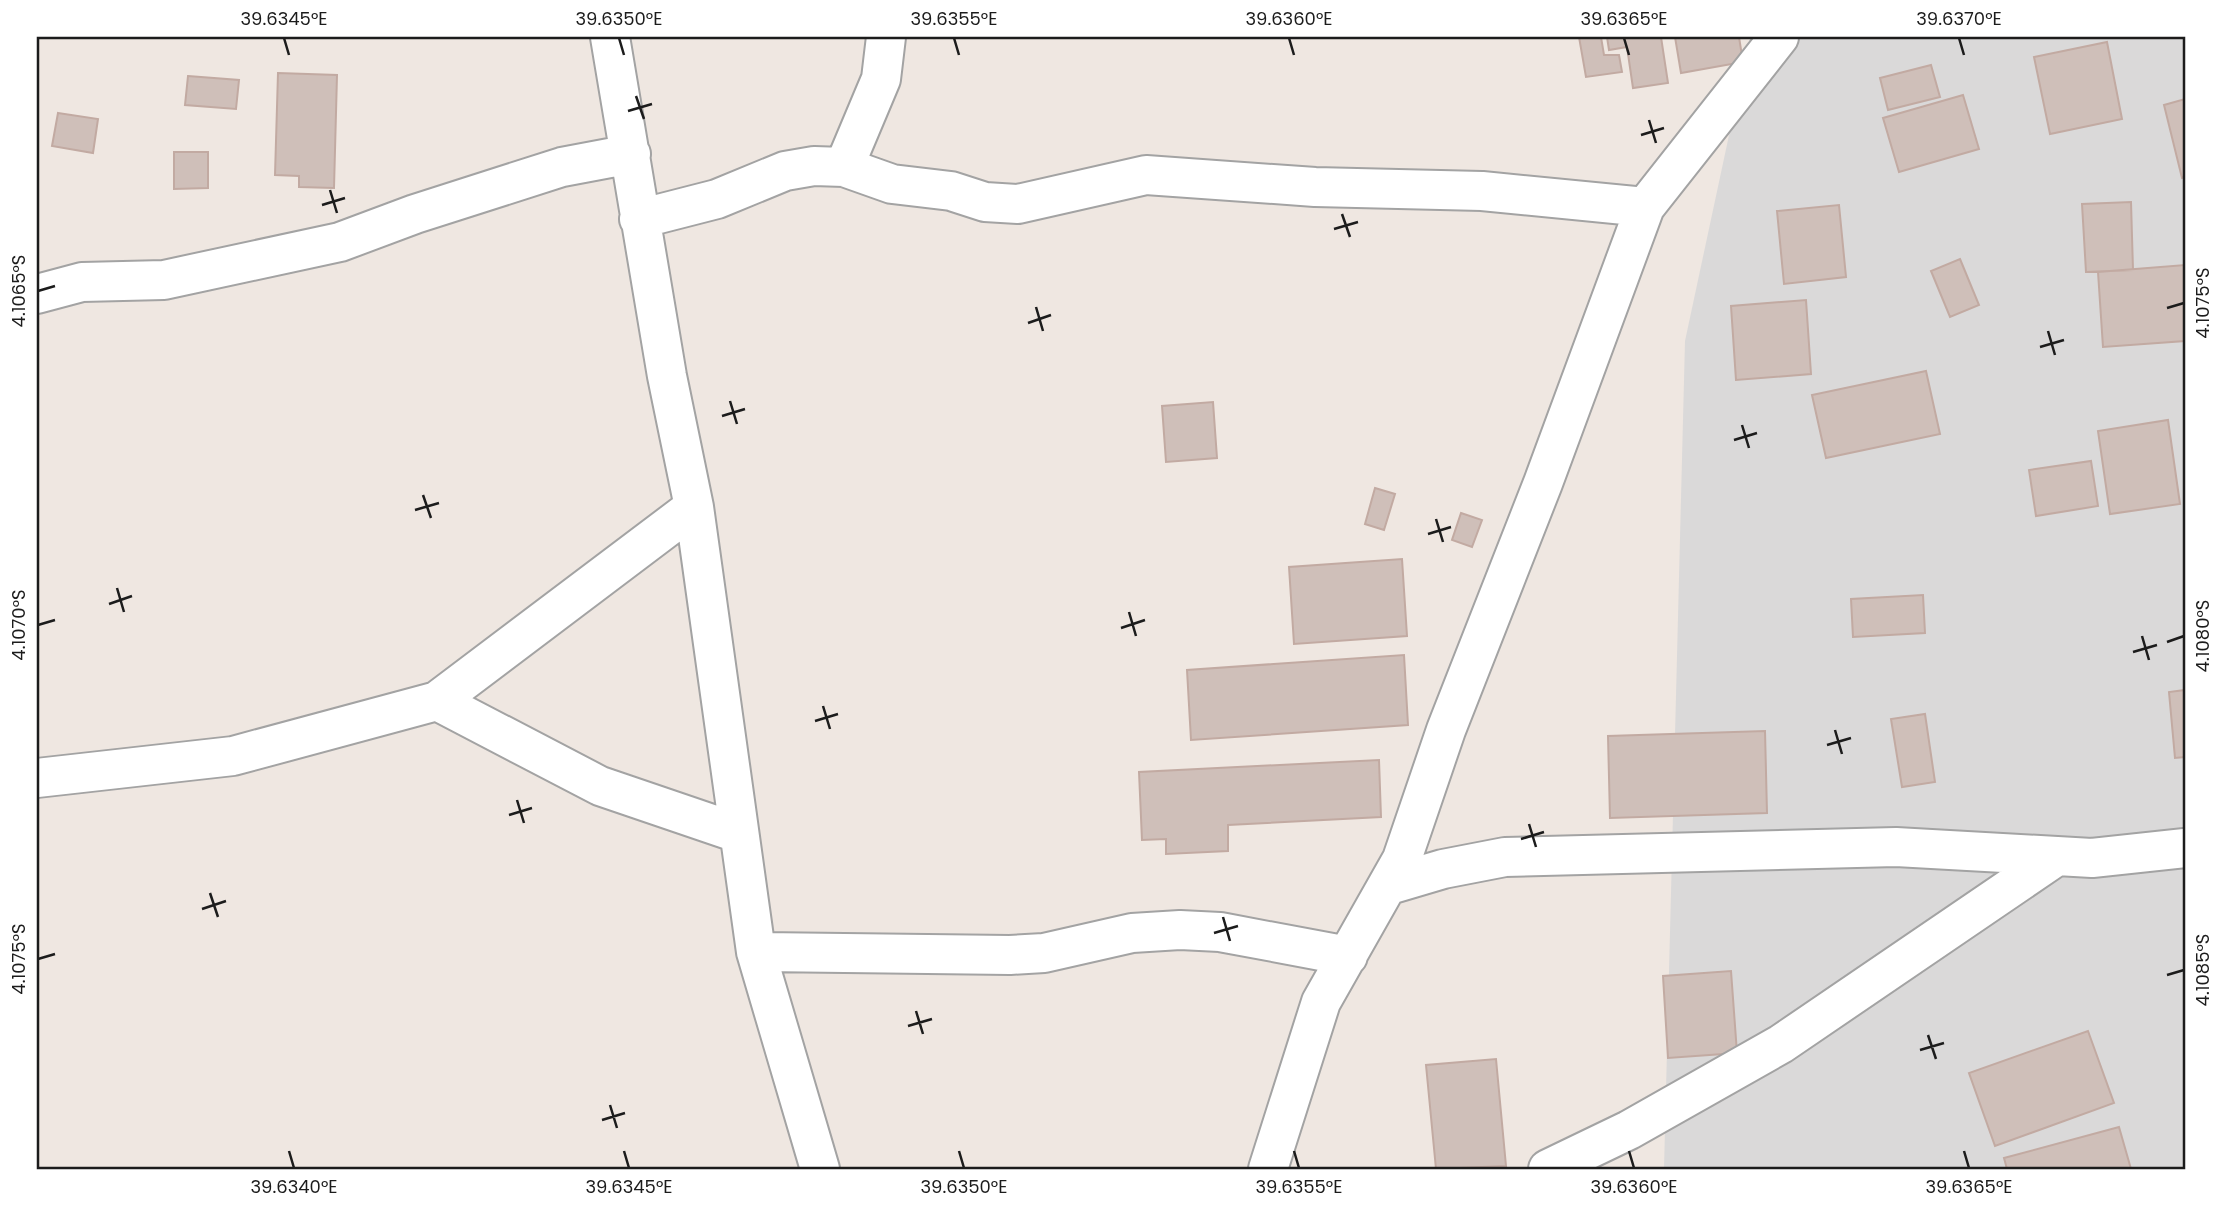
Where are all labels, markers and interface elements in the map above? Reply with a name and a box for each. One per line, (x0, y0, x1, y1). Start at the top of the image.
text: 39.6345°E (241, 6, 328, 31)
text: 39.6350°E (576, 6, 662, 31)
text: 39.6355°E (911, 6, 997, 31)
text: 39.6360°E (1245, 6, 1333, 31)
text: 39.6365°E (1580, 6, 1668, 31)
text: 39.6370°E (1916, 6, 2002, 31)
text: 4.1065°S (6, 255, 31, 327)
text: 4.1075°S (2190, 267, 2215, 339)
text: 4.1070°S (6, 589, 31, 661)
text: 4.1080°S (2190, 600, 2215, 672)
text: 4.1075°S (6, 923, 31, 995)
text: 4.1085°S (2190, 934, 2215, 1006)
text: 39.6340°E (251, 1174, 338, 1199)
text: 39.6345°E (586, 1174, 673, 1199)
text: 39.6350°E (921, 1174, 1007, 1199)
text: 39.6355°E (1256, 1174, 1342, 1199)
text: 39.6360°E (1590, 1174, 1678, 1199)
text: 39.6365°E (1925, 1174, 2013, 1199)

